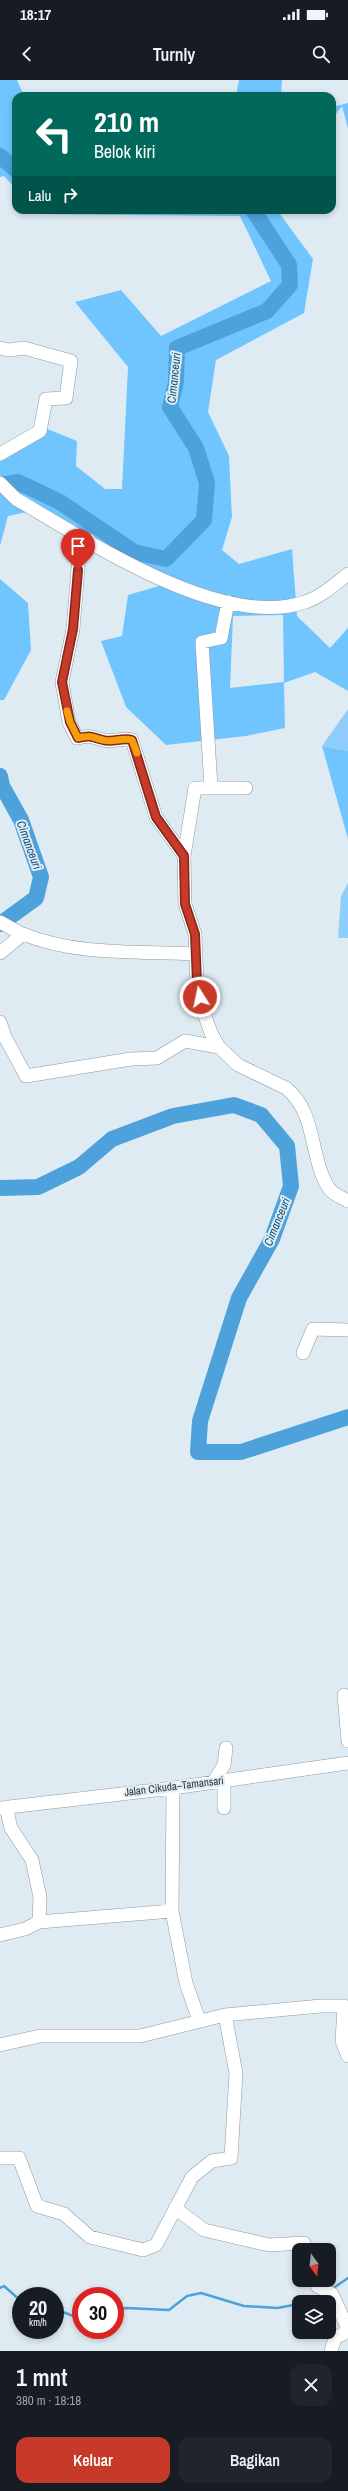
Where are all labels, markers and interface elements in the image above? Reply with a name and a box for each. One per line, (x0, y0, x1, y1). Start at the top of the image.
text: 18:17 (20, 4, 51, 25)
text: Turnly (153, 42, 195, 67)
icon: back (16, 43, 38, 65)
icon: search (310, 43, 332, 65)
text: 210 m (94, 103, 159, 141)
icon: left (28, 108, 80, 160)
text: Belok kiri (94, 139, 156, 164)
icon: right (59, 184, 81, 206)
text: Lalu (28, 185, 51, 206)
water label: Cimanceuri (163, 352, 185, 404)
pin (61, 529, 95, 570)
icon: arrive (67, 535, 89, 557)
water label: Cimanceuri (13, 818, 45, 872)
position arrow (179, 976, 221, 1018)
water label: Cimanceuri (260, 1195, 294, 1249)
street label: Jalan Cikuda–Tamansari (124, 1773, 224, 1799)
north arrow (292, 2243, 336, 2287)
map controls (292, 2243, 336, 2339)
speed limit sign: 30 (72, 2287, 124, 2339)
text: 20 (29, 2294, 47, 2321)
button: layers (292, 2295, 336, 2339)
text: km/h (29, 2316, 47, 2329)
text: 1 mnt (16, 2361, 67, 2393)
button: close (290, 2364, 332, 2406)
text: 380 m · 18:18 (16, 2392, 81, 2409)
button: Keluar (16, 2437, 170, 2483)
button: Bagikan (178, 2437, 332, 2483)

